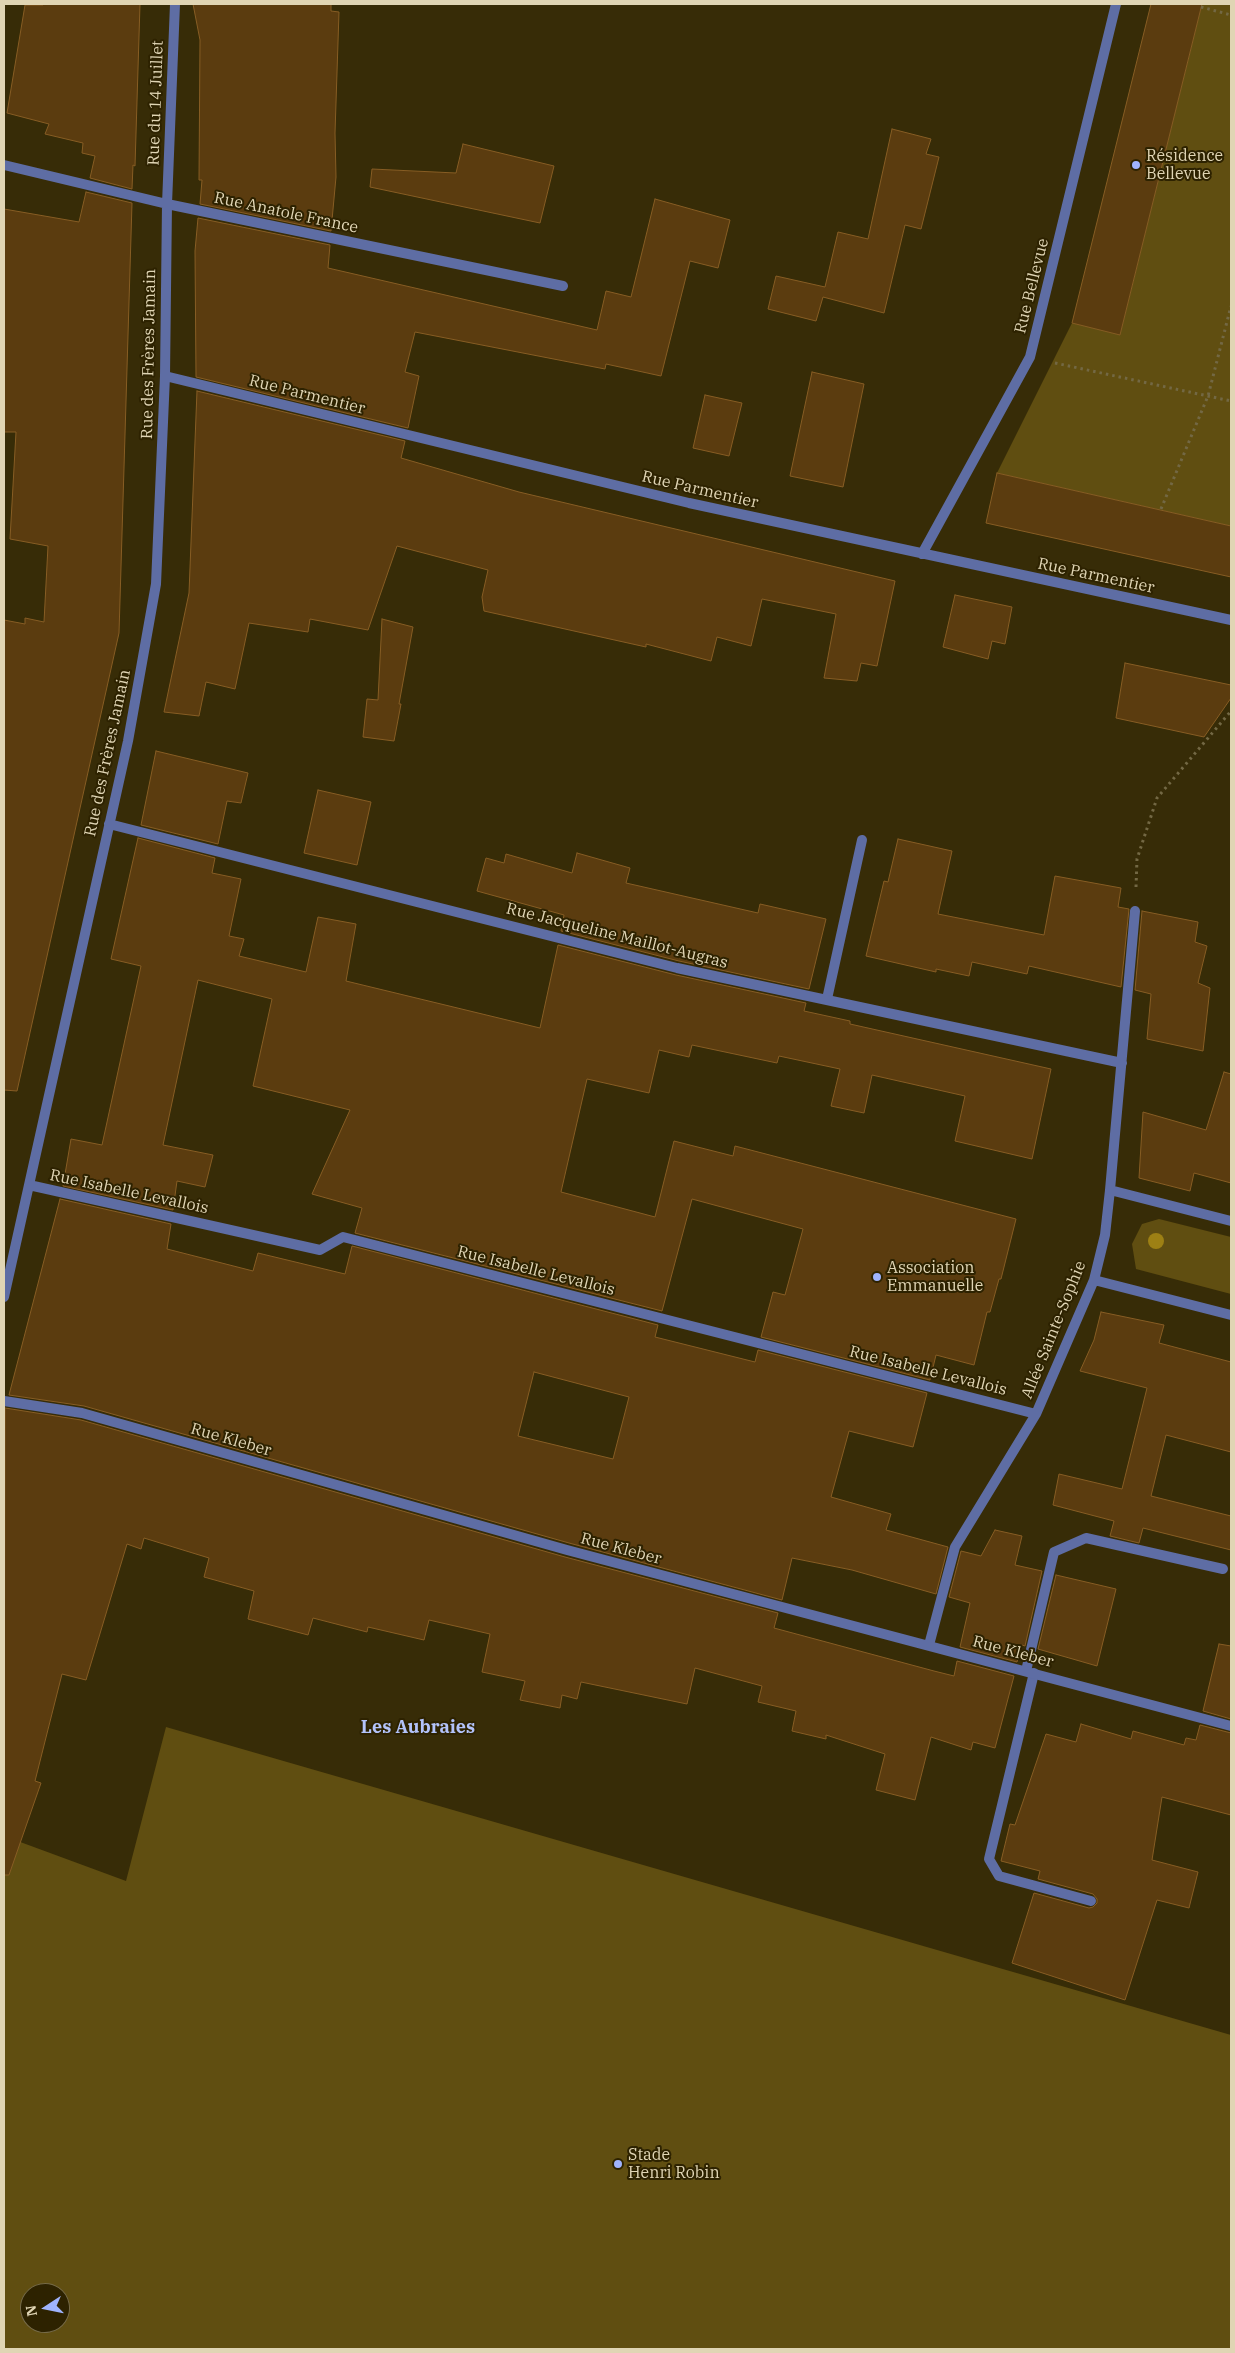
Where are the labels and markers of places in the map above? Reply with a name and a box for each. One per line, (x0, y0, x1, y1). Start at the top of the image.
place label: Résidence Bellevue (1146, 146, 1223, 184)
marker: Résidence Bellevue (1130, 159, 1142, 171)
place label: Association Emmanuelle (887, 1258, 983, 1296)
marker: Association Emmanuelle (871, 1271, 883, 1283)
place label: Stade Henri Robin (628, 2145, 720, 2183)
marker: Stade Henri Robin (612, 2158, 624, 2170)

